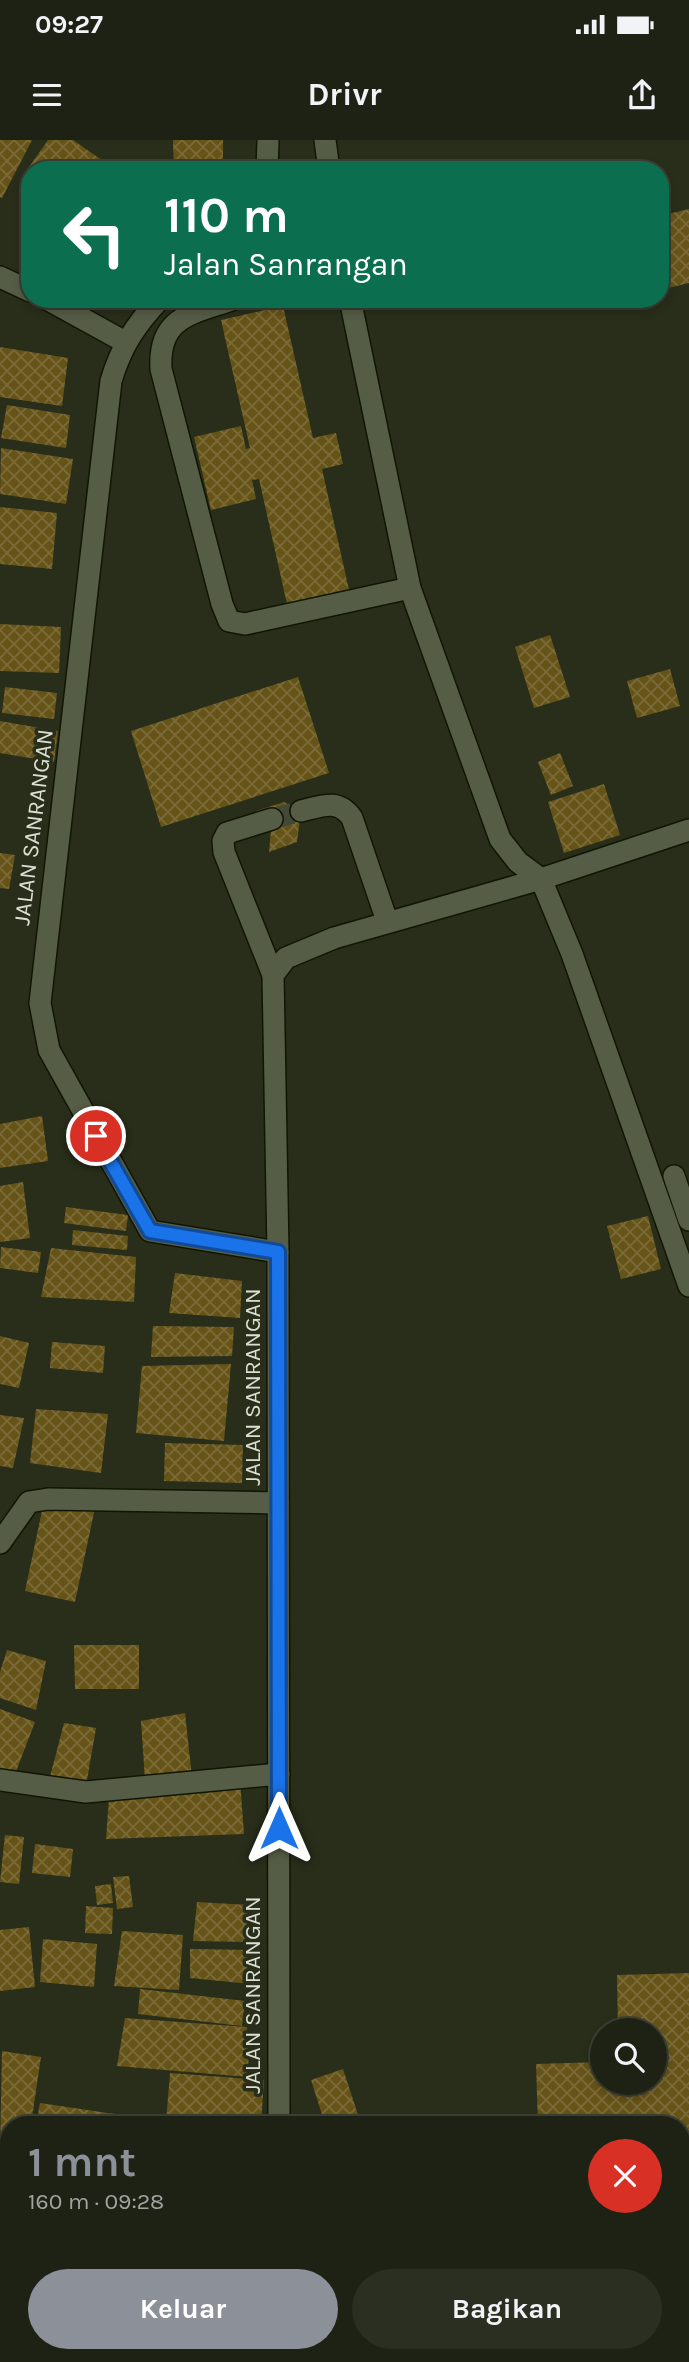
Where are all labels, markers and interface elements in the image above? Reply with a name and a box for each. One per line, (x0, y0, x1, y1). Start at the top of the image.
text: 09:27 (35, 9, 103, 40)
icon: menu (28, 76, 66, 114)
text: Drivr (307, 76, 382, 113)
icon: share (623, 76, 661, 114)
text: 110 m (164, 187, 289, 244)
icon: left (49, 189, 140, 280)
text: Jalan Sanrangan (164, 246, 408, 283)
street label: JALAN SANRANGAN (8, 728, 59, 927)
pin (66, 1106, 126, 1166)
icon: arrive (77, 1117, 115, 1155)
street label: JALAN SANRANGAN (239, 1288, 266, 1486)
position arrow (242, 1791, 316, 1865)
street label: JALAN SANRANGAN (239, 1896, 266, 2094)
map controls (590, 2018, 667, 2095)
button: search (590, 2018, 667, 2095)
text: 1 mnt (28, 2137, 136, 2187)
button: close (588, 2139, 662, 2213)
text: 160 m · 09:28 (28, 2188, 164, 2215)
button: Keluar (28, 2269, 338, 2349)
button: Bagikan (352, 2269, 662, 2349)

